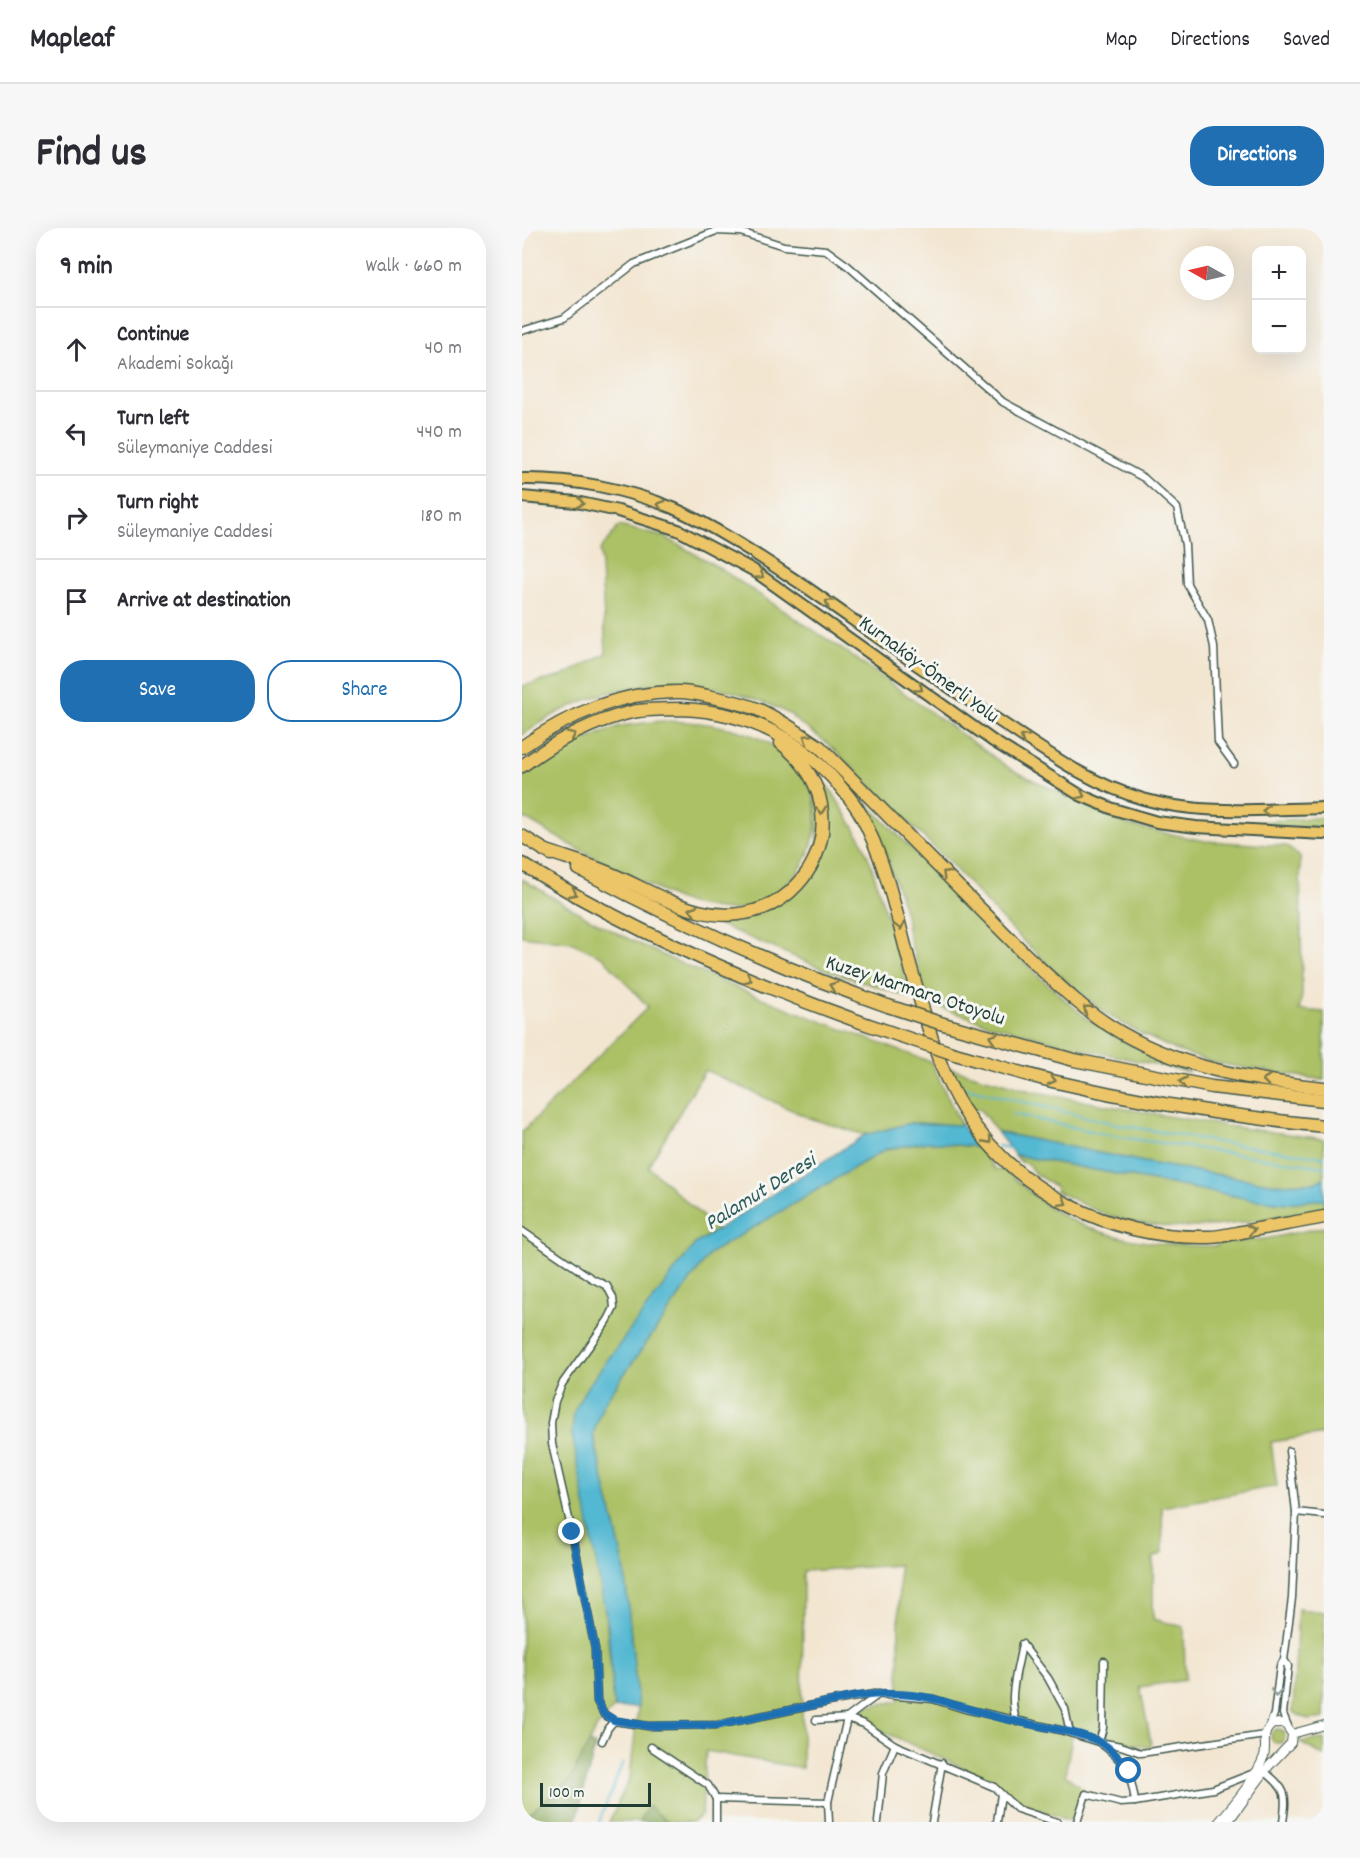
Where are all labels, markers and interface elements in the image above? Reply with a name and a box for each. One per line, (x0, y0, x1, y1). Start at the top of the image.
text: Mapleaf (30, 21, 114, 61)
text: Map (1106, 26, 1137, 56)
text: Directions (1170, 26, 1250, 56)
text: Saved (1283, 26, 1330, 56)
text: Find us (36, 126, 147, 186)
button: Directions (1190, 126, 1324, 186)
north arrow (1180, 246, 1234, 300)
map controls (1252, 246, 1306, 354)
button: + (1252, 246, 1306, 300)
text: 9 min (60, 249, 113, 286)
text: Walk · 660 m (366, 253, 462, 281)
button: − (1252, 300, 1306, 354)
text: Continue (117, 320, 189, 351)
icon: ahead (60, 333, 93, 366)
text: 40 m (424, 335, 462, 363)
text: Akademi Sokağı (117, 351, 233, 379)
text: Turn left (117, 404, 189, 435)
icon: left (60, 417, 93, 450)
text: 440 m (416, 419, 462, 447)
text: Süleymaniye Caddesi (117, 435, 273, 463)
text: Turn right (117, 488, 199, 519)
one-way arrow (575, 496, 585, 509)
one-way arrow (656, 499, 667, 512)
icon: right (60, 501, 93, 534)
text: 180 m (420, 503, 462, 531)
text: Süleymaniye Caddesi (117, 519, 273, 547)
one-way arrow (753, 568, 764, 579)
icon: arrive (60, 585, 93, 618)
text: Arrive at destination (117, 586, 291, 617)
one-way arrow (825, 599, 836, 610)
street label: Kurnaköy-Ömerli Yolu (851, 610, 1005, 732)
button: Save (60, 660, 255, 722)
button: Share (267, 660, 462, 722)
one-way arrow (912, 681, 923, 692)
one-way arrow (566, 731, 577, 743)
one-way arrow (1020, 733, 1030, 745)
one-way arrow (803, 734, 814, 745)
one-way arrow (1075, 787, 1086, 799)
one-way arrow (1261, 804, 1270, 817)
one-way arrow (814, 805, 827, 815)
one-way arrow (943, 871, 954, 882)
one-way arrow (566, 886, 577, 897)
one-way arrow (689, 904, 699, 917)
one-way arrow (892, 921, 905, 931)
street label: Kuzey Marmara Otoyolu (821, 949, 1009, 1035)
one-way arrow (742, 972, 753, 984)
one-way arrow (828, 981, 839, 993)
one-way arrow (1083, 1005, 1094, 1016)
one-way arrow (988, 1033, 999, 1045)
one-way arrow (1047, 1073, 1057, 1086)
one-way arrow (1261, 1075, 1271, 1087)
one-way arrow (1178, 1076, 1188, 1089)
one-way arrow (981, 1134, 992, 1144)
water label: Palamut Deresi (699, 1145, 825, 1239)
one-way arrow (1057, 1194, 1067, 1206)
one-way arrow (1246, 1224, 1256, 1237)
route end (558, 1518, 584, 1544)
one-way arrow (1271, 1689, 1283, 1698)
route start (1115, 1757, 1141, 1783)
scale bar (540, 1780, 651, 1808)
text: 100 m (549, 1782, 585, 1805)

